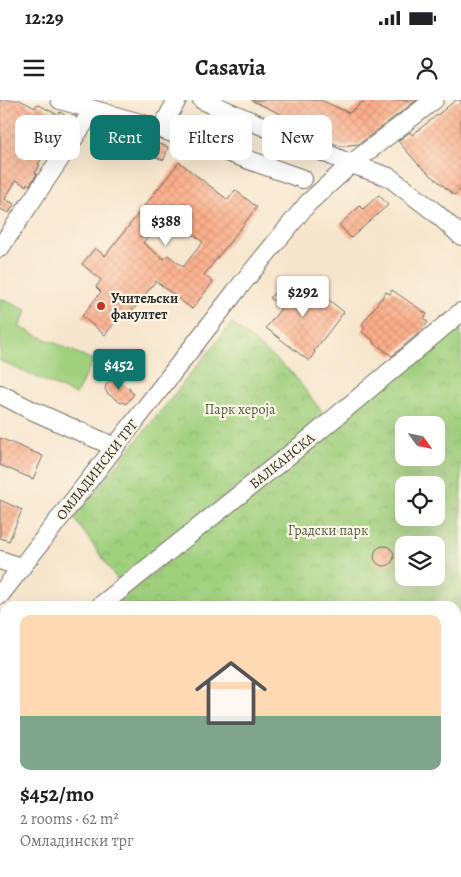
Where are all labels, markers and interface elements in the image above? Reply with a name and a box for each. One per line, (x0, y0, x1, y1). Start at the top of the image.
text: 12:29 (25, 5, 63, 31)
text: Casavia (195, 53, 266, 83)
icon: menu (20, 54, 48, 82)
icon: person (413, 54, 441, 82)
chip: Buy (15, 115, 80, 160)
chip: Rent (90, 115, 160, 160)
chip: Filters (170, 115, 252, 160)
chip: New (262, 115, 332, 160)
pin: $388 (136, 204, 196, 247)
text: $388 (151, 210, 181, 232)
pin: $292 (273, 276, 333, 318)
text: $292 (288, 281, 318, 303)
place label: Учитељски факултет (111, 289, 178, 324)
marker: Учитељски факултет (95, 300, 107, 312)
pin: $452 (89, 348, 149, 391)
text: $452 (104, 354, 134, 376)
park label: Парк хероја (205, 400, 276, 419)
street label: ОМЛАДИНСКИ ТРГ (52, 416, 142, 524)
north arrow (395, 416, 445, 466)
map controls (395, 416, 445, 586)
street label: БАЛКАНСКА (245, 428, 319, 493)
button: locate (395, 476, 445, 526)
park label: Градски парк (288, 521, 368, 540)
button: layers (395, 536, 445, 586)
icon: home (186, 648, 276, 738)
text: $452/mo (20, 780, 94, 808)
text: 2 rooms · 62 m² (20, 808, 119, 830)
text: Омладински трг (20, 830, 134, 852)

